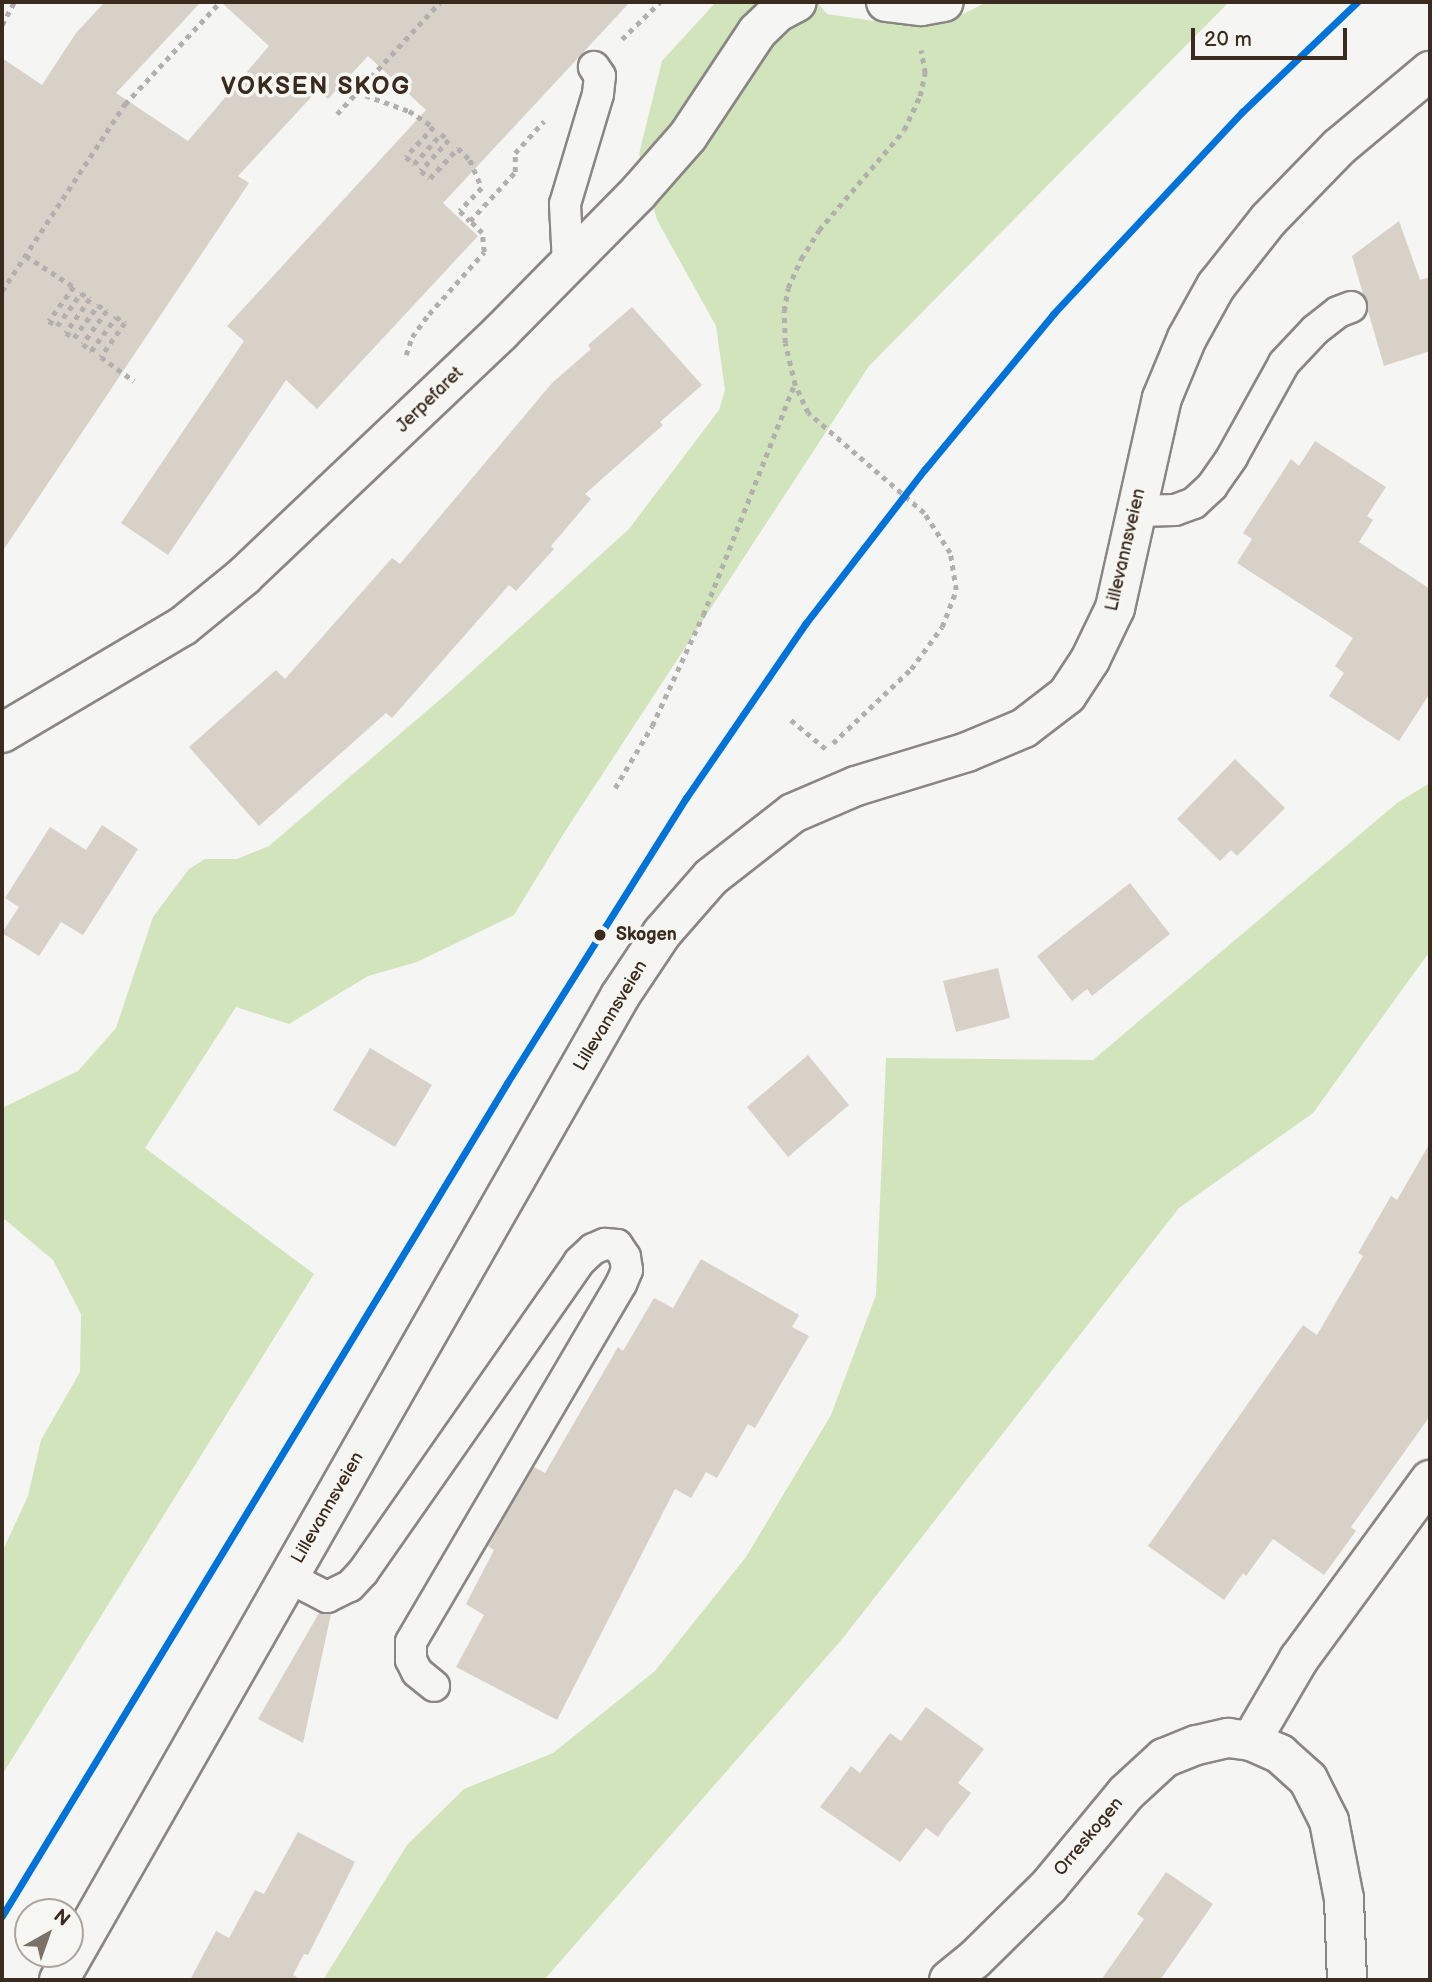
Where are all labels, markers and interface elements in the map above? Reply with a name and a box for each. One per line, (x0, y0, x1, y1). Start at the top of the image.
scale bar (1194, 14, 1350, 58)
text: 20 m (1204, 27, 1252, 52)
district label: VOKSEN SKOG (222, 73, 410, 101)
street label: Jerpefaret (392, 363, 468, 437)
street label: Lillevannsveien (1101, 487, 1151, 613)
place label: Skogen (616, 924, 677, 946)
marker: Skogen (590, 925, 610, 945)
street label: Lillevannsveien (570, 957, 652, 1075)
street label: Lillevannsveien (287, 1448, 369, 1568)
street label: Orreskogen (1050, 1793, 1128, 1881)
north arrow (14, 1898, 84, 1968)
text: N (49, 1905, 74, 1931)

